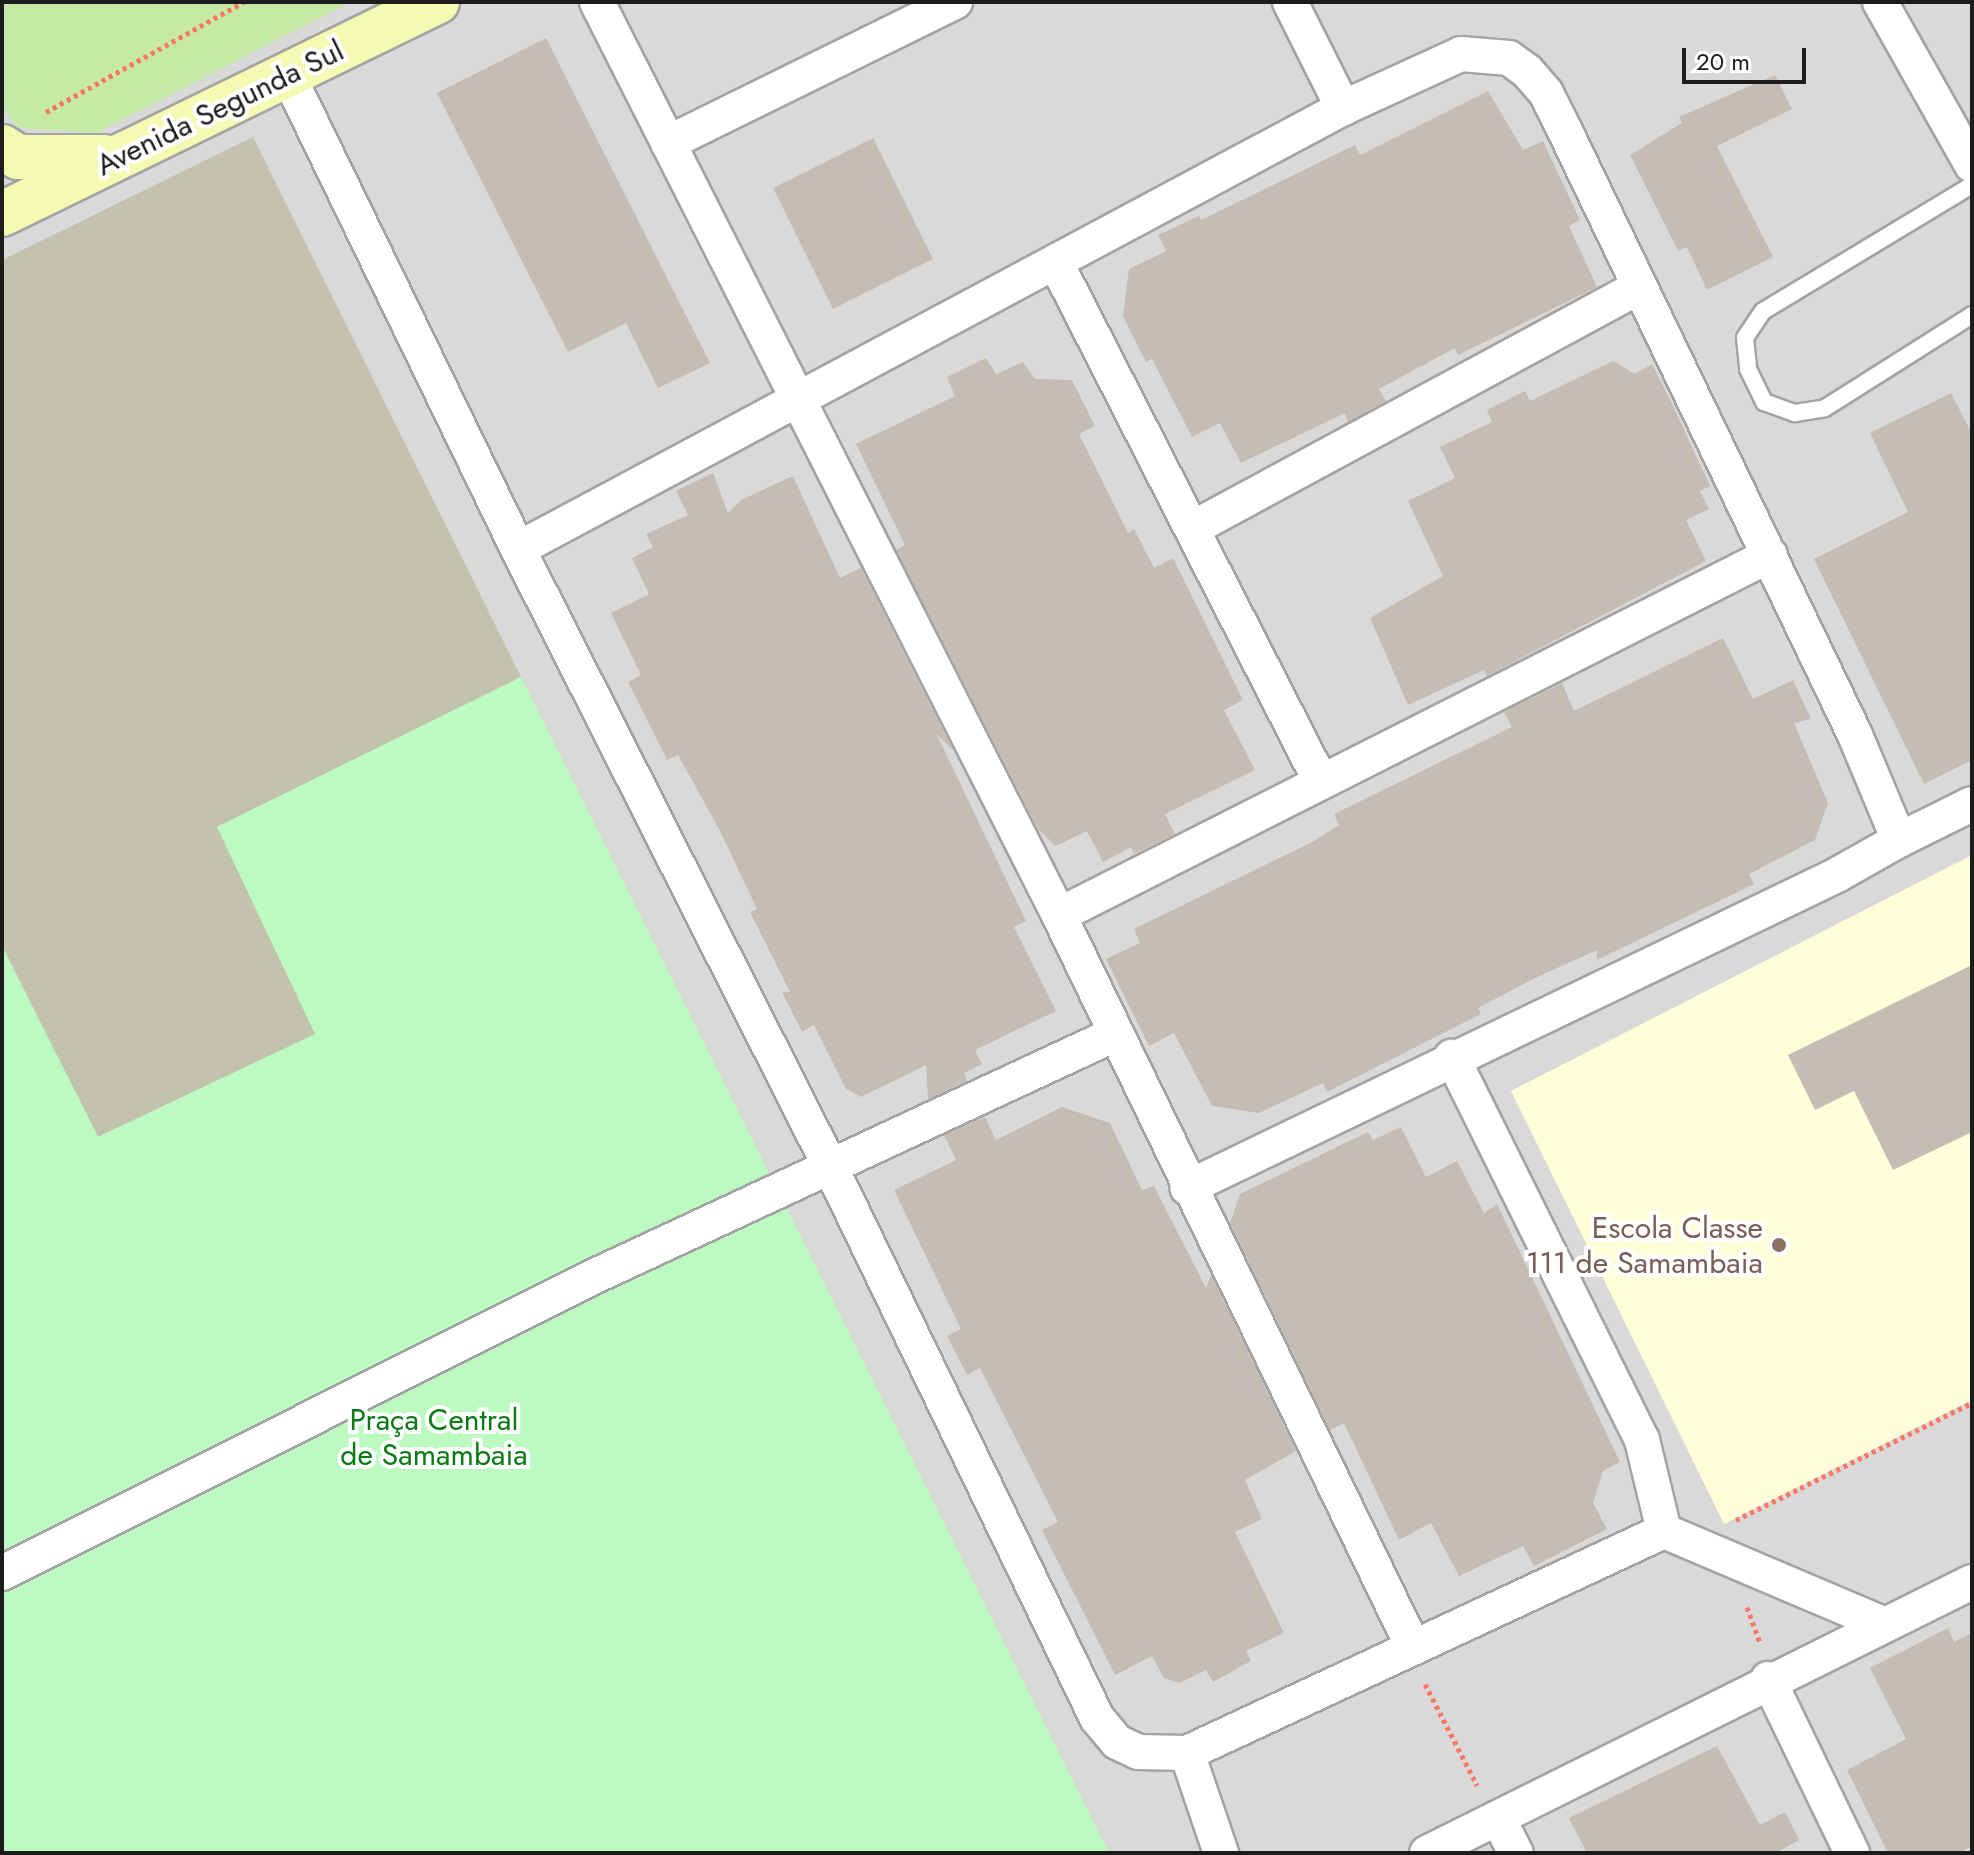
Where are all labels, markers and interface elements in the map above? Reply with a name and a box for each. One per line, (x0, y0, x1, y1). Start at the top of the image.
street label: Avenida Segunda Sul (90, 32, 350, 184)
scale bar (1686, 32, 1810, 82)
text: 20 m (1696, 44, 1750, 79)
place label: Escola Classe 111 de Samambaia (1526, 1210, 1763, 1280)
marker: Escola Classe 111 de Samambaia (1770, 1236, 1788, 1254)
park label: Praça Central de Samambaia (340, 1402, 528, 1472)

